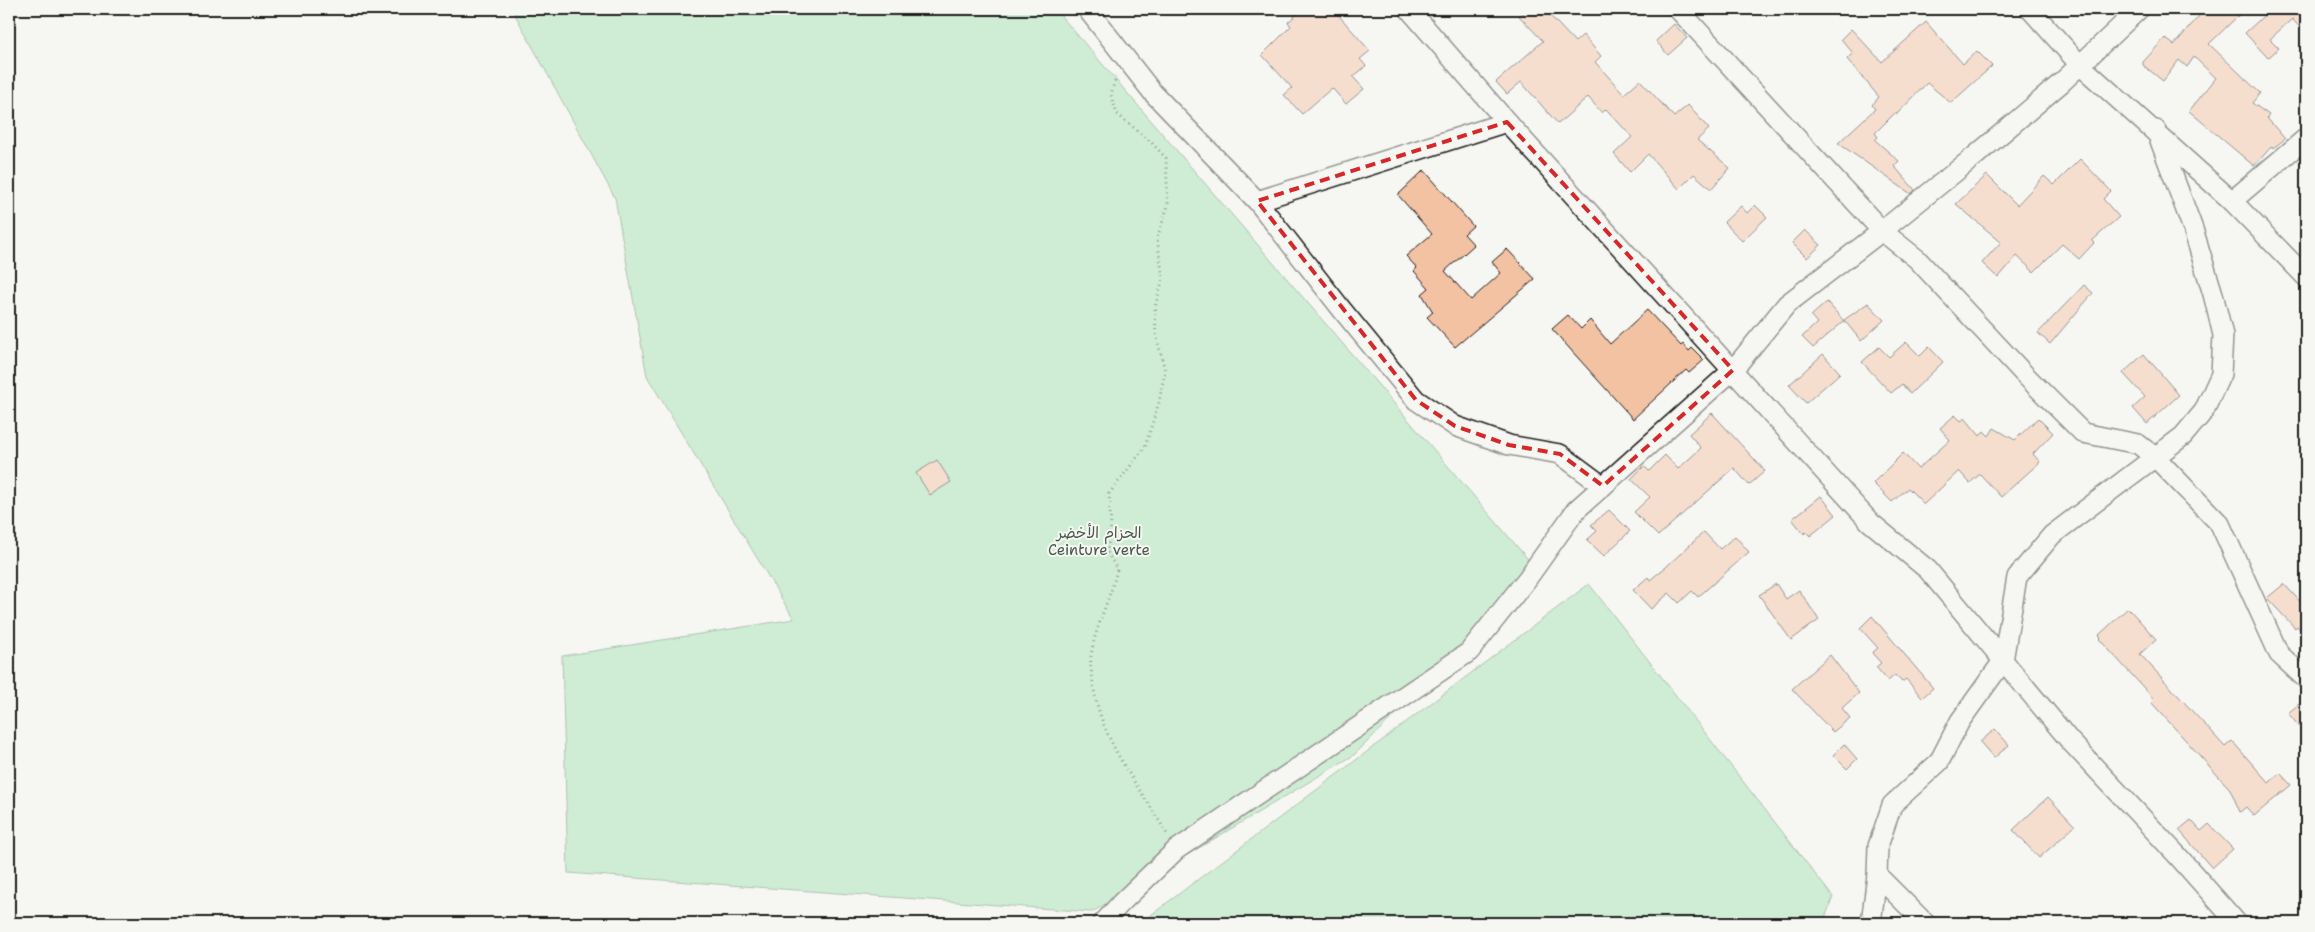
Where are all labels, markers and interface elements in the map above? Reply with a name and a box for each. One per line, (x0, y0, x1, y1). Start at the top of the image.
park label: الحزام الأخضر Ceinture verte (1048, 523, 1150, 560)

